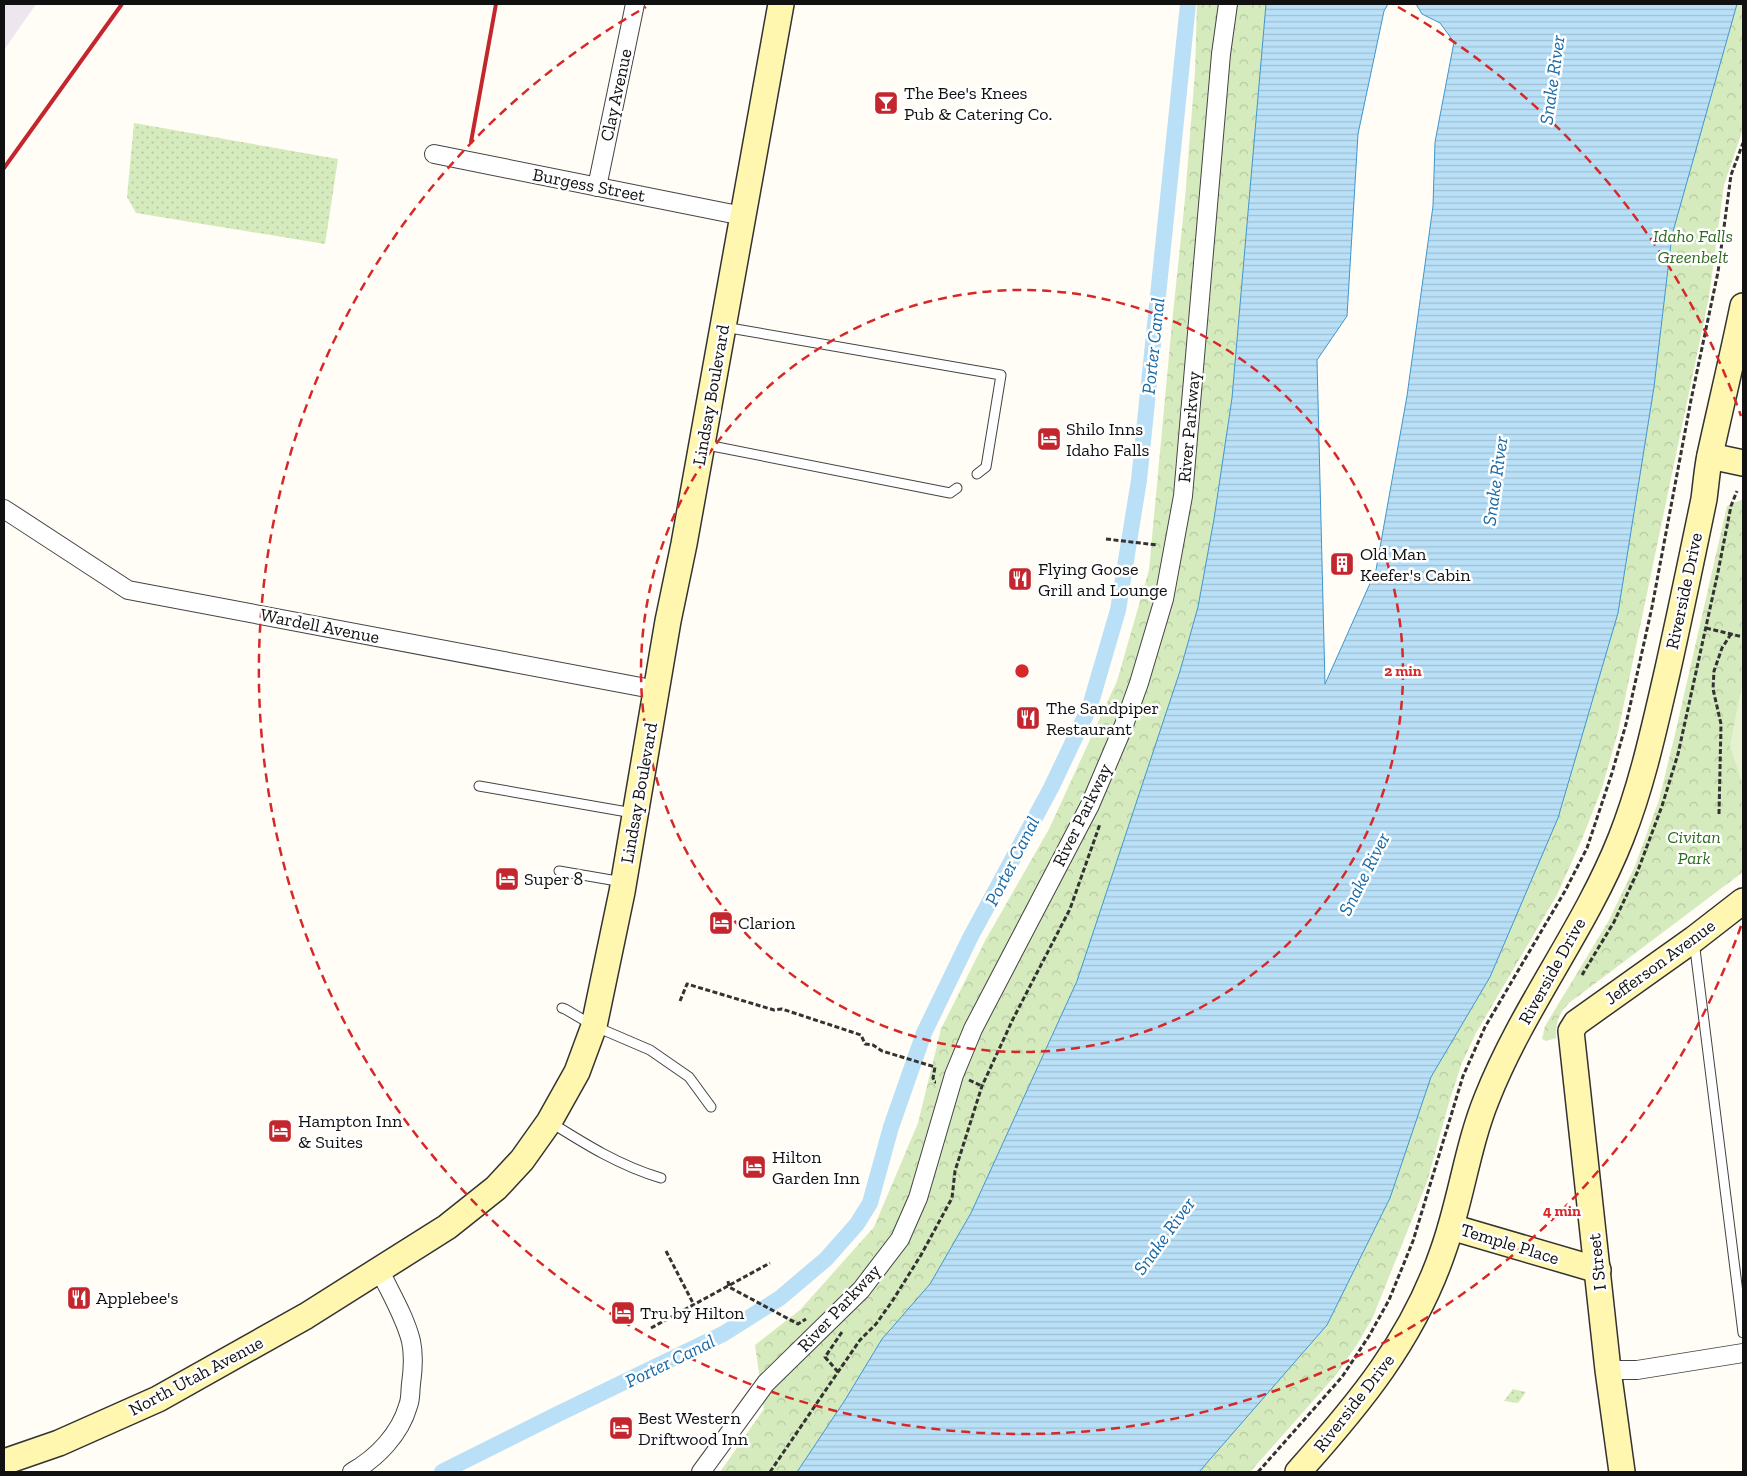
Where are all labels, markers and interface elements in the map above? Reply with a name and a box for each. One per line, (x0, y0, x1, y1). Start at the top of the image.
water label: Snake River (1534, 33, 1570, 126)
street label: Clay Avenue (595, 47, 637, 143)
place label: The Bee's Knees Pub & Catering Co. (904, 82, 1052, 125)
bar icon: The Bee's Knees Pub & Catering Co. (873, 90, 899, 116)
street label: Burgess Street (531, 163, 647, 207)
park label: Idaho Falls Greenbelt (1653, 225, 1733, 268)
water label: Porter Canal (1136, 297, 1170, 395)
street label: Lindsay Boulevard (688, 323, 734, 467)
street label: River Parkway (1173, 370, 1205, 484)
place label: Shilo Inns Idaho Falls (1066, 418, 1149, 461)
hotel icon: Shilo Inns Idaho Falls (1036, 426, 1062, 452)
water label: Snake River (1477, 434, 1513, 527)
street label: Riverside Drive (1661, 531, 1707, 651)
place label: Old Man Keefer's Cabin (1360, 543, 1471, 586)
building icon: Old Man Keefer's Cabin (1329, 551, 1355, 577)
place label: Flying Goose Grill and Lounge (1038, 558, 1167, 601)
restaurant icon: Flying Goose Grill and Lounge (1007, 566, 1033, 592)
street label: Wardell Avenue (259, 604, 381, 648)
centre of rings (1013, 662, 1031, 680)
text: 2 min (1384, 662, 1422, 680)
place label: The Sandpiper Restaurant (1046, 697, 1159, 740)
restaurant icon: The Sandpiper Restaurant (1015, 705, 1041, 731)
street label: Lindsay Boulevard (616, 721, 662, 865)
street label: River Parkway (1048, 759, 1117, 870)
water label: Porter Canal (980, 813, 1044, 909)
park label: Civitan Park (1667, 826, 1721, 869)
water label: Snake River (1333, 828, 1395, 919)
hotel icon: Super 8 (494, 866, 520, 892)
place label: Super 8 (524, 868, 583, 890)
hotel icon: Clarion (708, 910, 734, 936)
place label: Clarion (738, 912, 796, 934)
street label: Riverside Drive (1514, 914, 1590, 1028)
street label: Jefferson Avenue (1600, 915, 1720, 1009)
place label: Hampton Inn & Suites (298, 1110, 403, 1153)
hotel icon: Hampton Inn & Suites (267, 1118, 293, 1144)
place label: Hilton Garden Inn (772, 1146, 861, 1189)
hotel icon: Hilton Garden Inn (741, 1154, 767, 1180)
water label: Snake River (1128, 1192, 1200, 1279)
text: 4 min (1543, 1202, 1581, 1220)
street label: Temple Place (1458, 1219, 1562, 1269)
street label: I Street (1583, 1232, 1611, 1292)
street label: River Parkway (793, 1259, 886, 1356)
restaurant icon: Applebee's (66, 1285, 92, 1311)
place label: Applebee's (96, 1287, 178, 1309)
hotel icon: Tru by Hilton (610, 1300, 636, 1326)
place label: Tru by Hilton (640, 1302, 745, 1324)
water label: Porter Canal (621, 1329, 719, 1393)
street label: North Utah Avenue (125, 1331, 267, 1421)
street label: Riverside Drive (1309, 1350, 1399, 1456)
place label: Best Western Driftwood Inn (638, 1407, 749, 1450)
hotel icon: Best Western Driftwood Inn (608, 1415, 634, 1441)

